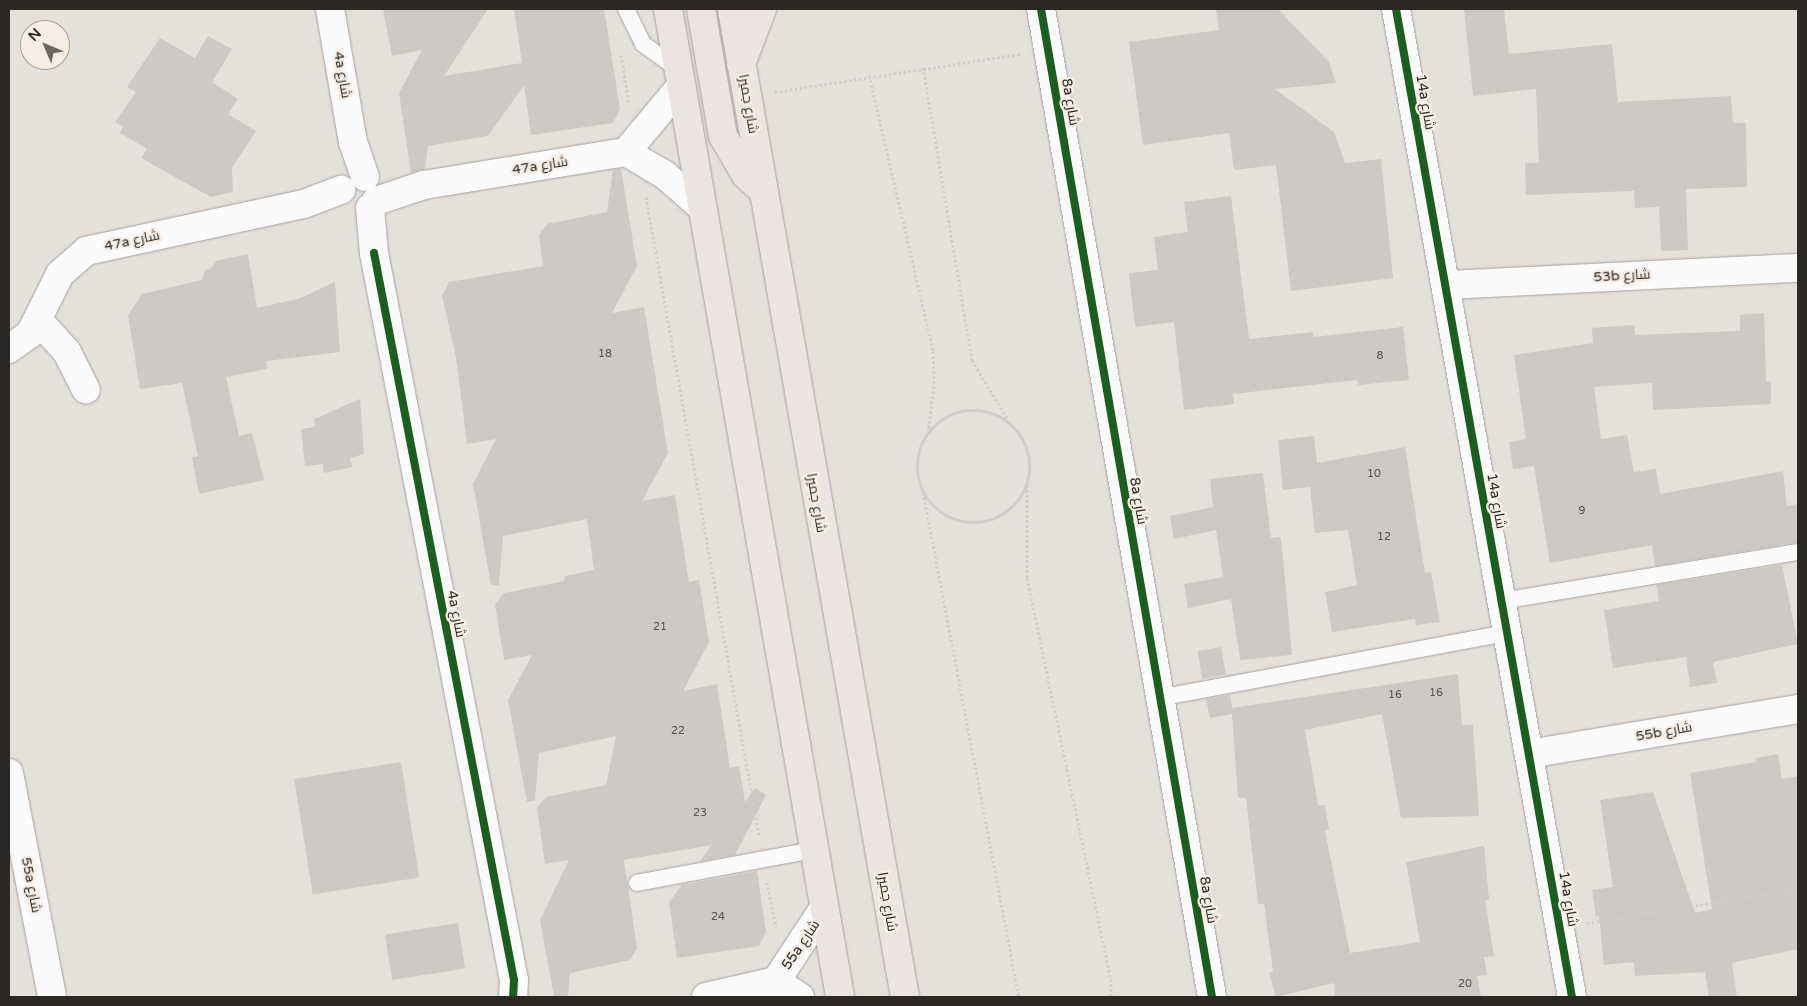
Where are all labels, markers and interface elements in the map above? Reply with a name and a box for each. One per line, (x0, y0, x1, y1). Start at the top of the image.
north arrow (20, 20, 70, 70)
text: N (25, 25, 45, 45)
street label: 4a شارع (330, 50, 354, 100)
street label: شارع جميرا (735, 73, 761, 135)
street label: 14a شارع (1412, 73, 1438, 131)
street label: 8a شارع (1058, 77, 1082, 127)
street label: 47a شارع (511, 153, 569, 179)
street label: 47a شارع (103, 227, 161, 255)
street label: 53b شارع (1593, 266, 1651, 286)
house number: 18 (598, 347, 612, 361)
house number: 8 (1377, 349, 1383, 363)
house number: 10 (1367, 467, 1381, 481)
street label: شارع جميرا (803, 472, 829, 534)
street label: 14a شارع (1483, 472, 1509, 530)
street label: 8a شارع (1126, 476, 1150, 526)
house number: 9 (1579, 504, 1585, 518)
house number: 12 (1377, 530, 1391, 544)
street label: 4a شارع (443, 589, 469, 639)
house number: 21 (653, 620, 667, 634)
house number: 16 (1429, 686, 1443, 700)
house number: 16 (1388, 688, 1402, 702)
street label: 55b شارع (1634, 719, 1694, 745)
house number: 22 (671, 724, 685, 738)
house number: 23 (693, 806, 707, 820)
street label: 55a شارع (17, 856, 45, 914)
street label: 14a شارع (1555, 870, 1581, 928)
street label: شارع جميرا (874, 871, 900, 933)
street label: 8a شارع (1196, 875, 1220, 925)
house number: 24 (711, 910, 725, 924)
street label: 55a شارع (778, 917, 824, 973)
house number: 20 (1458, 977, 1472, 991)

